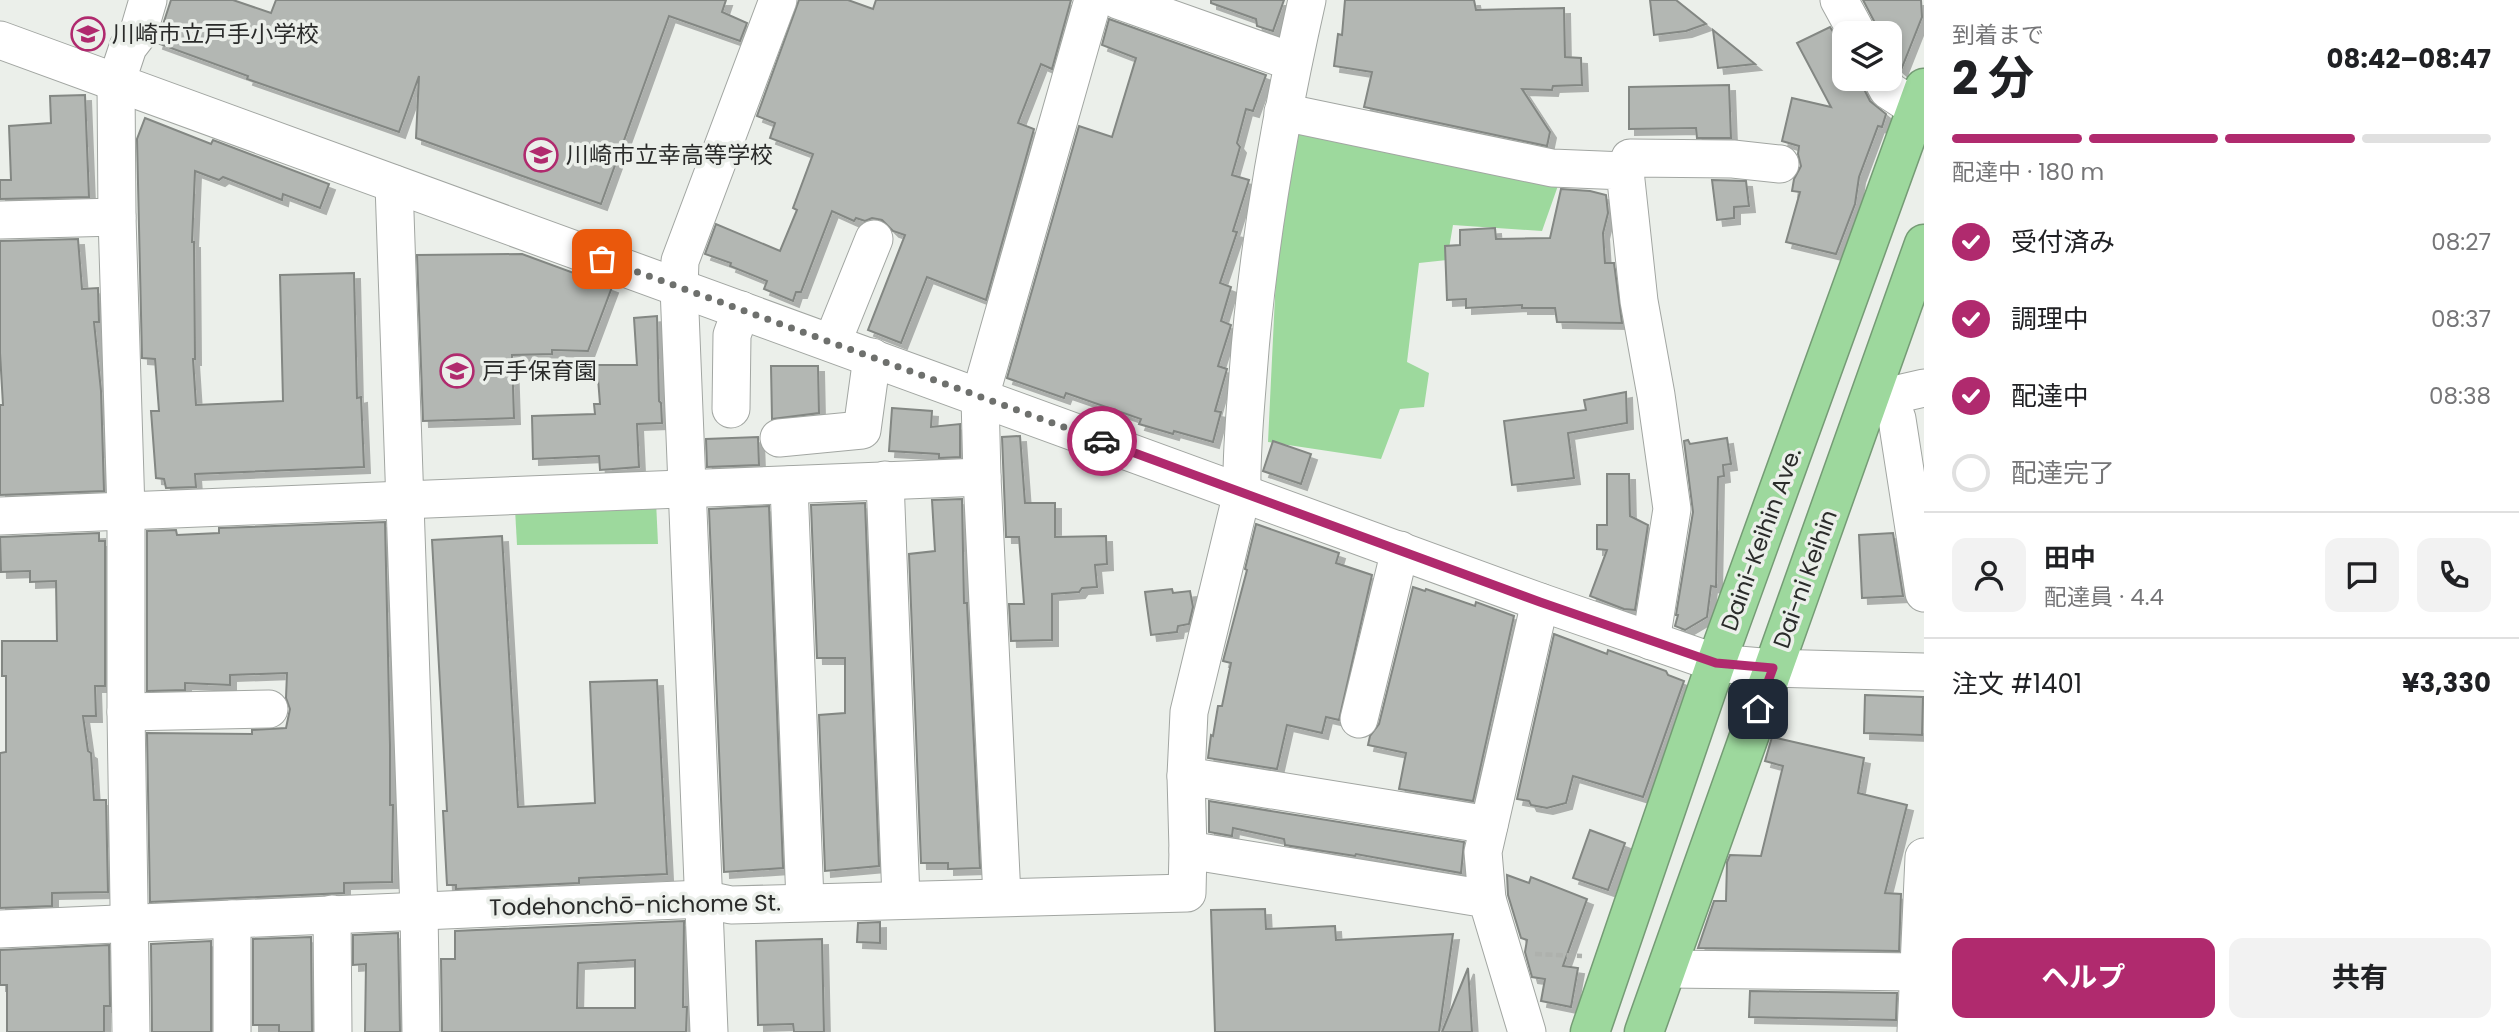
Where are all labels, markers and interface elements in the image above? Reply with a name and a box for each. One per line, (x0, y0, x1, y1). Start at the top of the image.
school or university icon: 川崎市立戸手小学校 (69, 15, 107, 53)
place label: 川崎市立戸手小学校 (112, 18, 319, 50)
text: 到着まで (1952, 19, 2044, 51)
map controls (1832, 21, 1902, 91)
button: layers (1832, 21, 1902, 91)
text: 08:42–08:47 (2327, 41, 2491, 77)
text: 2 分 (1952, 46, 2034, 110)
school or university icon: 川崎市立幸高等学校 (522, 136, 560, 174)
place label: 川崎市立幸高等学校 (566, 139, 773, 171)
text: 配達中 · 180 m (1952, 156, 2104, 188)
icon: check (1952, 223, 1990, 261)
text: 受付済み (2011, 224, 2115, 260)
text: 08:27 (2431, 226, 2491, 258)
pin (572, 229, 632, 289)
icon: bag (583, 240, 621, 278)
icon: check (1952, 300, 1990, 338)
text: 調理中 (2011, 301, 2089, 337)
text: 08:37 (2431, 303, 2491, 335)
school or university icon: 戸手保育園 (438, 352, 476, 390)
place label: 戸手保育園 (482, 355, 597, 387)
icon: check (1952, 377, 1990, 415)
text: 配達中 (2011, 378, 2089, 414)
text: 08:38 (2429, 380, 2491, 412)
courier (1067, 406, 1137, 476)
icon: car (1083, 422, 1121, 460)
street label: Daini-Keihin Ave. (1713, 443, 1809, 635)
text: 配達完了 (2011, 455, 2115, 491)
street label: Dai-ni Keihin (1765, 505, 1845, 653)
button: person (1952, 538, 2026, 612)
button: chat (2325, 538, 2399, 612)
button: phone (2417, 538, 2491, 612)
text: 田中 (2044, 540, 2096, 576)
text: 配達員 · 4.4 (2044, 581, 2164, 613)
text: ¥3,330 (2402, 665, 2491, 701)
text: 注文 #1401 (1952, 666, 2082, 702)
pin (1728, 679, 1788, 739)
icon: home (1739, 690, 1777, 728)
street label: Todehonchō-nichome St. (489, 886, 781, 924)
button: ヘルプ (1952, 938, 2215, 1018)
button: 共有 (2229, 938, 2491, 1018)

